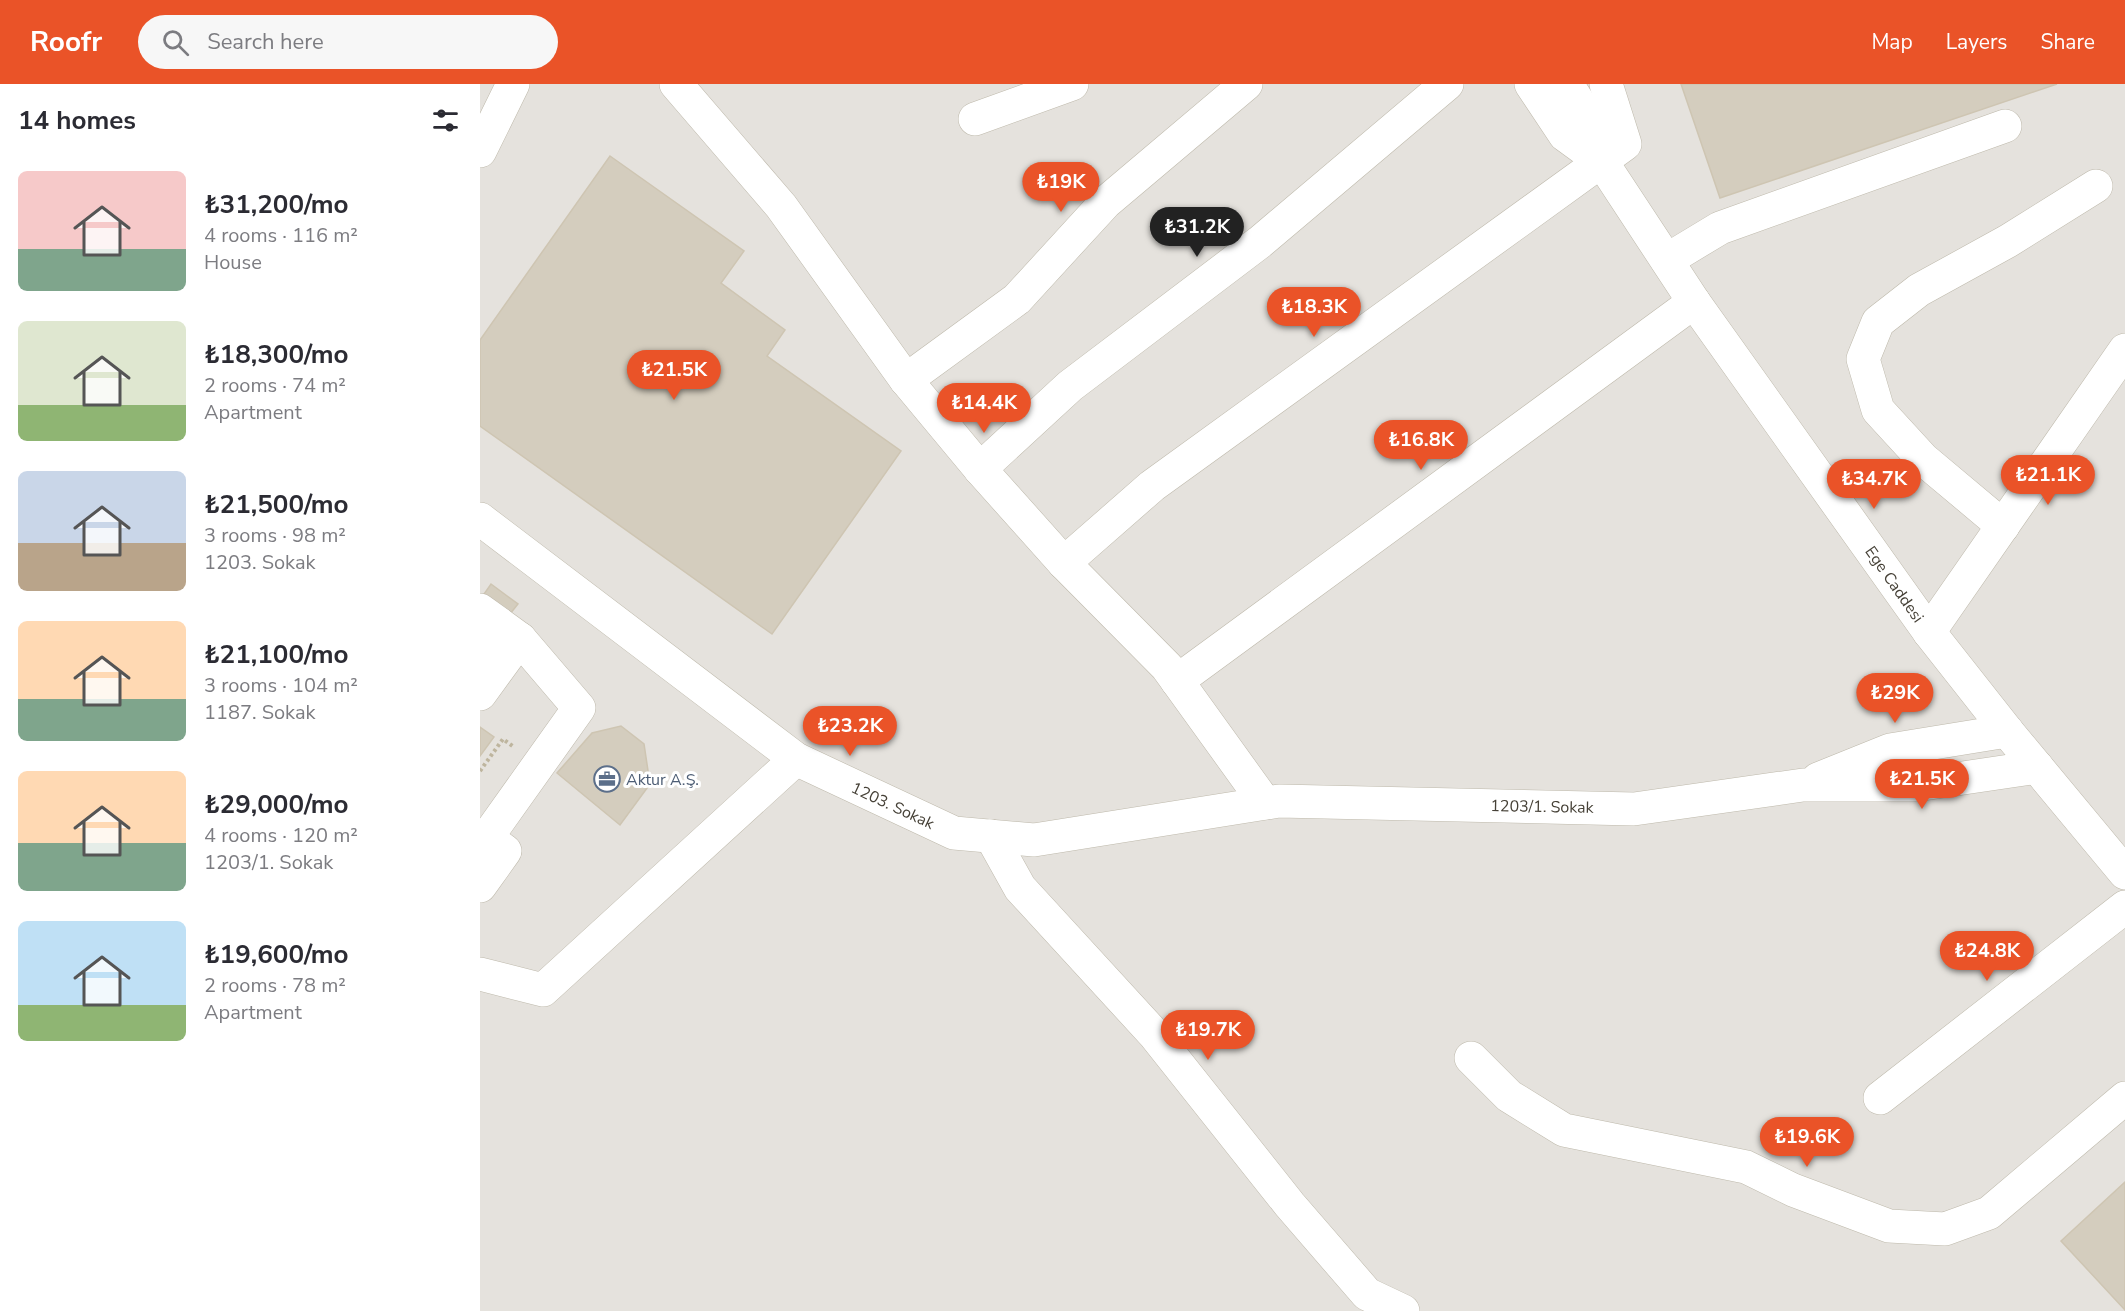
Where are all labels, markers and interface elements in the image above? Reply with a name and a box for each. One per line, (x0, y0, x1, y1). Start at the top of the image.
search box (138, 15, 558, 69)
text: Roofr (30, 23, 102, 61)
icon: search (159, 26, 192, 59)
text: Search here (207, 27, 324, 57)
text: Map (1871, 28, 1913, 56)
text: Layers (1946, 28, 2007, 56)
text: Share (2040, 28, 2095, 56)
text: 14 homes (18, 103, 136, 138)
icon: filters (429, 104, 462, 137)
pin: ₺19K (1025, 162, 1097, 213)
text: ₺19K (1036, 168, 1086, 195)
text: ₺31,200/mo (204, 187, 348, 222)
icon: home (66, 195, 138, 267)
pin: ₺31.2K (1148, 207, 1246, 258)
text: ₺31.2K (1164, 213, 1230, 240)
text: 4 rooms · 116 m² (204, 222, 358, 249)
text: House (204, 249, 262, 276)
pin: ₺18.3K (1265, 287, 1363, 338)
text: ₺18.3K (1281, 293, 1347, 320)
text: ₺18,300/mo (204, 337, 348, 372)
icon: home (66, 345, 138, 417)
pin: ₺21.5K (625, 350, 723, 401)
text: ₺21.5K (641, 356, 707, 383)
text: 2 rooms · 74 m² (204, 372, 346, 399)
pin: ₺14.4K (935, 383, 1033, 434)
text: ₺14.4K (951, 389, 1017, 416)
text: Apartment (204, 399, 302, 426)
pin: ₺16.8K (1372, 420, 1470, 471)
text: ₺16.8K (1388, 426, 1454, 453)
pin: ₺21.1K (1999, 455, 2097, 506)
pin: ₺34.7K (1825, 459, 1923, 510)
text: ₺21.1K (2015, 461, 2081, 488)
text: ₺34.7K (1841, 465, 1907, 492)
text: ₺21,500/mo (204, 487, 348, 522)
icon: home (66, 495, 138, 567)
text: 3 rooms · 98 m² (204, 522, 346, 549)
street label: Ege Caddesi (1860, 542, 1929, 627)
text: 1203. Sokak (204, 549, 316, 576)
text: ₺21,100/mo (204, 637, 348, 672)
icon: home (66, 645, 138, 717)
text: 3 rooms · 104 m² (204, 672, 358, 699)
pin: ₺29K (1859, 673, 1931, 724)
text: ₺29K (1870, 679, 1920, 706)
text: 1187. Sokak (204, 699, 316, 726)
pin: ₺23.2K (801, 706, 899, 757)
text: ₺23.2K (817, 712, 883, 739)
pin: ₺21.5K (1873, 759, 1971, 810)
office icon: Aktur A.Ş. (592, 764, 622, 794)
text: ₺21.5K (1889, 765, 1955, 792)
place label: Aktur A.Ş. (626, 769, 699, 791)
street label: 1203. Sokak (847, 777, 939, 835)
text: ₺29,000/mo (204, 787, 348, 822)
icon: home (66, 795, 138, 867)
street label: 1203/1. Sokak (1490, 795, 1595, 819)
text: 4 rooms · 120 m² (204, 822, 358, 849)
text: 1203/1. Sokak (204, 849, 333, 876)
pin: ₺24.8K (1938, 931, 2036, 982)
text: ₺19,600/mo (204, 937, 348, 972)
text: ₺24.8K (1954, 937, 2020, 964)
icon: home (66, 945, 138, 1017)
text: 2 rooms · 78 m² (204, 972, 346, 999)
text: Apartment (204, 999, 302, 1026)
pin: ₺19.7K (1159, 1010, 1257, 1061)
text: ₺19.7K (1175, 1016, 1241, 1043)
pin: ₺19.6K (1758, 1117, 1856, 1168)
text: ₺19.6K (1774, 1123, 1840, 1150)

